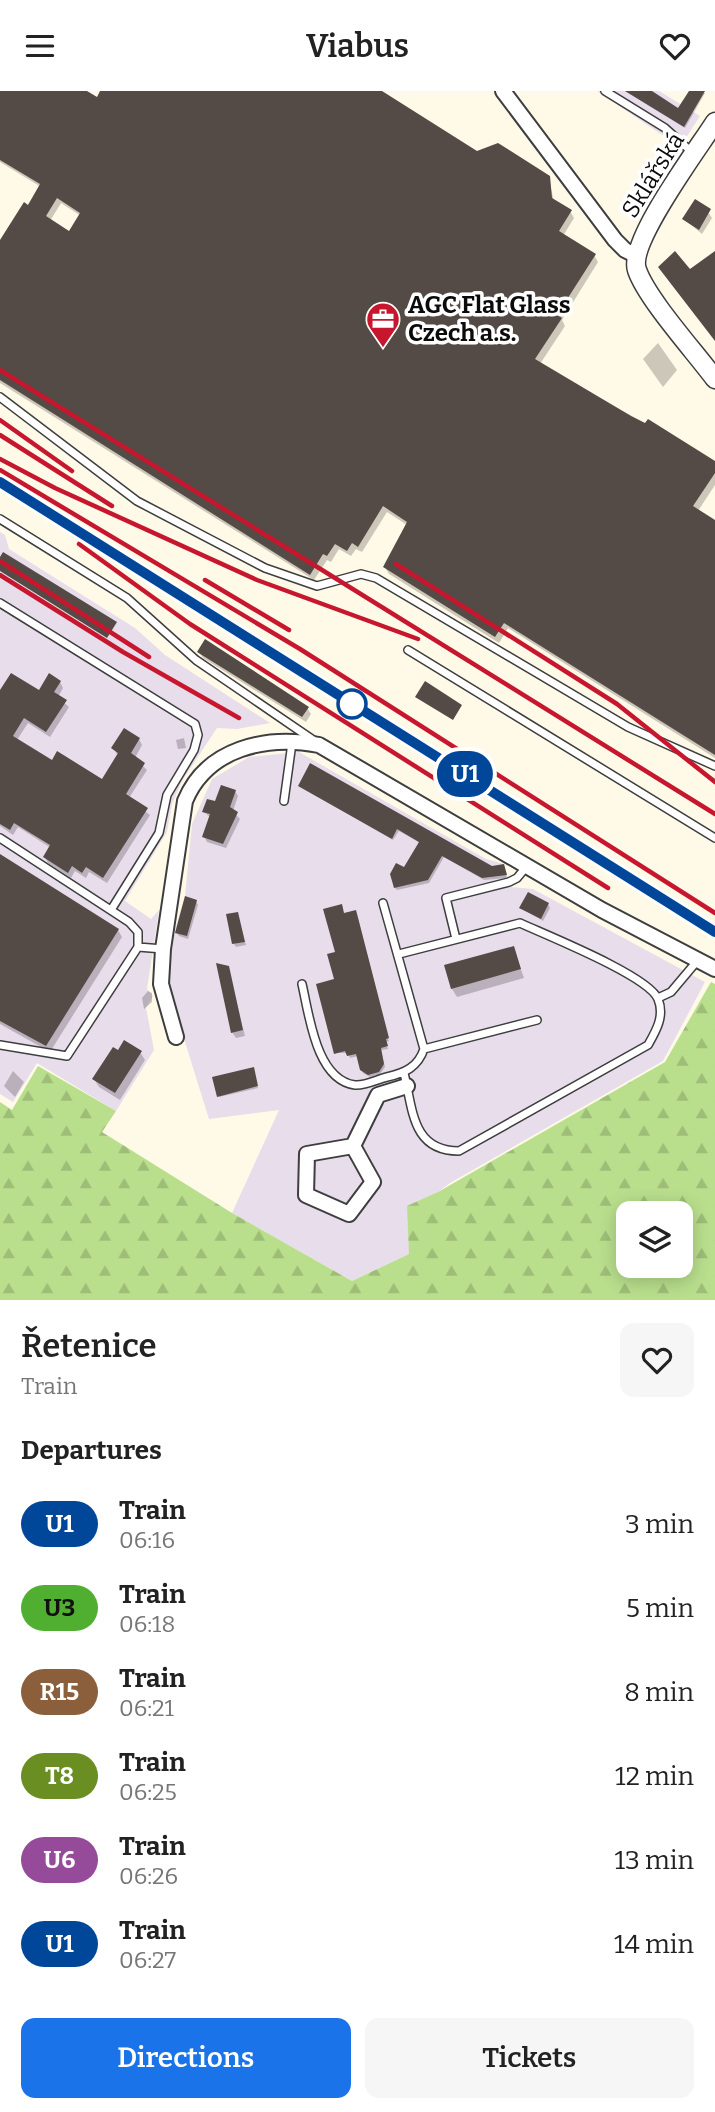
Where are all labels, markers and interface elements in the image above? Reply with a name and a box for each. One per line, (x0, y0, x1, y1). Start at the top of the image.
icon: menu (21, 27, 59, 65)
text: Viabus (306, 27, 409, 65)
icon: heart (656, 27, 694, 65)
street label: Sklářská (616, 127, 690, 223)
place label: AGC Flat Glass Czech a.s. (408, 291, 571, 347)
office icon: AGC Flat Glass Czech a.s. (364, 300, 402, 349)
unlabelled marker (337, 689, 367, 719)
line badge: U1 (434, 751, 496, 797)
text: U1 (451, 760, 479, 788)
map controls (616, 1201, 693, 1278)
button: layers (616, 1201, 693, 1278)
button: heart (620, 1323, 694, 1397)
text: Řetenice (21, 1326, 157, 1366)
text: Train (21, 1372, 77, 1400)
text: Departures (21, 1435, 162, 1466)
text: Train (119, 1495, 186, 1526)
text: 3 min (625, 1509, 694, 1540)
text: U1 (45, 1510, 74, 1538)
text: 06:16 (119, 1526, 175, 1554)
text: Train (119, 1579, 186, 1610)
text: 5 min (626, 1593, 694, 1624)
text: U3 (44, 1594, 75, 1622)
text: 06:18 (119, 1610, 175, 1638)
text: Train (119, 1663, 186, 1694)
text: 8 min (624, 1677, 694, 1708)
text: R15 (40, 1678, 79, 1706)
text: 06:21 (119, 1694, 174, 1722)
text: Train (119, 1747, 186, 1778)
text: 12 min (615, 1761, 694, 1792)
text: T8 (45, 1762, 74, 1790)
text: 06:25 (119, 1778, 177, 1806)
text: Train (119, 1831, 186, 1862)
text: 13 min (614, 1845, 694, 1876)
text: U6 (44, 1846, 76, 1874)
text: 06:26 (119, 1862, 178, 1890)
text: Train (119, 1915, 186, 1946)
text: 14 min (614, 1929, 694, 1960)
text: U1 (45, 1930, 74, 1958)
text: 06:27 (119, 1946, 176, 1974)
button: Directions (21, 2018, 351, 2098)
button: Tickets (365, 2018, 694, 2098)

